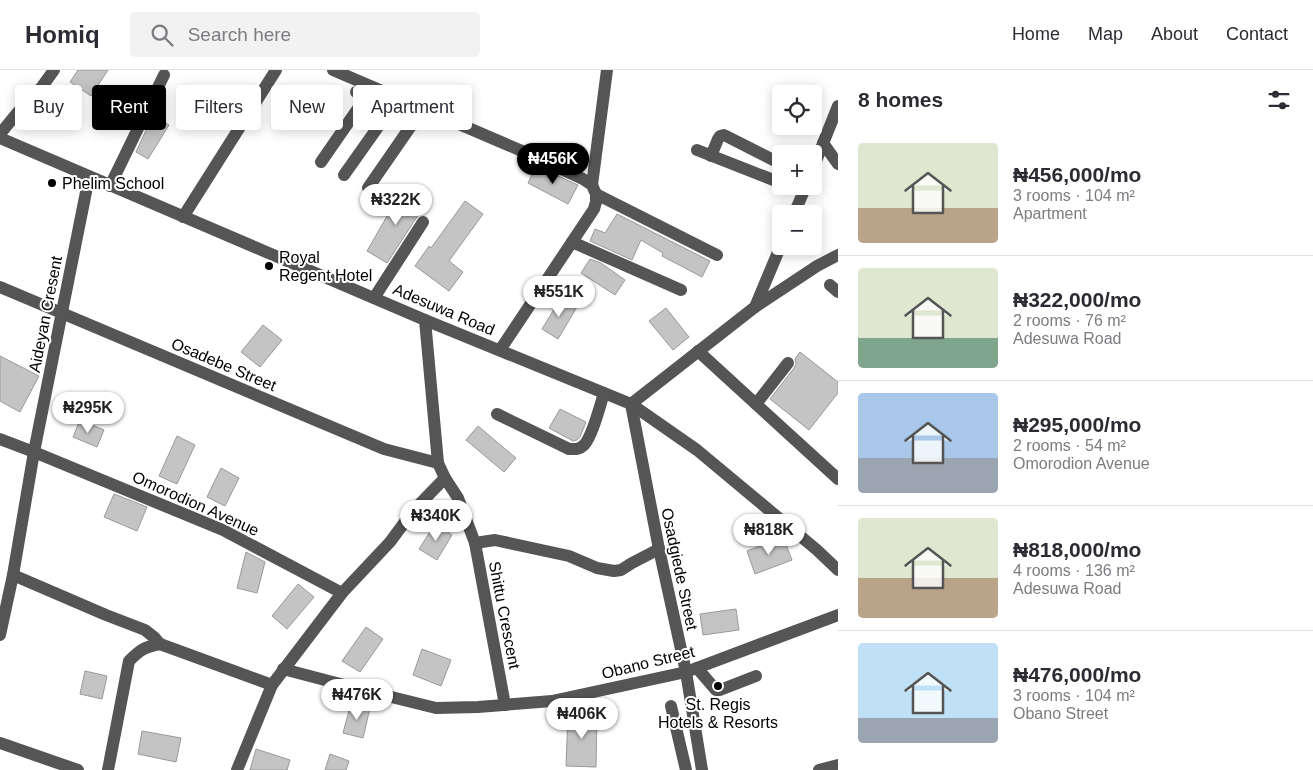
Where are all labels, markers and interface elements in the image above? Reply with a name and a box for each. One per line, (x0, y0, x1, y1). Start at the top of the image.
search box (130, 12, 480, 57)
text: Homiq (25, 21, 100, 48)
icon: search (148, 21, 176, 49)
text: Search here (188, 24, 291, 45)
text: Home (1012, 24, 1060, 44)
text: Map (1088, 24, 1123, 44)
text: About (1151, 24, 1198, 44)
text: Contact (1226, 24, 1288, 44)
chip: Buy (15, 85, 82, 130)
chip: Rent (92, 85, 166, 130)
chip: Filters (176, 85, 261, 130)
chip: New (271, 85, 343, 130)
chip: Apartment (353, 85, 472, 130)
map controls (772, 85, 822, 255)
button: locate (772, 85, 822, 135)
icon: filters (1265, 86, 1293, 114)
text: 8 homes (858, 88, 943, 111)
pin: ₦456K (518, 142, 588, 185)
button: + (772, 145, 822, 195)
text: ₦456K (528, 150, 578, 167)
icon: home (898, 163, 958, 223)
text: ₦456,000/mo (1013, 163, 1141, 186)
place label: Phelim School (62, 175, 164, 192)
marker: Phelim School (46, 177, 58, 189)
pin: ₦322K (361, 184, 431, 226)
text: 3 rooms · 104 m² (1013, 187, 1135, 204)
text: ₦322K (371, 191, 421, 208)
button: − (772, 205, 822, 255)
text: Apartment (1013, 205, 1087, 222)
place label: Royal Regent Hotel (279, 249, 372, 284)
street label: Aideyan Cresent (26, 254, 65, 374)
marker: Royal Regent Hotel (263, 260, 275, 272)
pin: ₦551K (524, 276, 594, 318)
street label: Adesuwa Road (391, 280, 497, 338)
text: ₦551K (534, 283, 584, 300)
icon: home (898, 288, 958, 348)
text: ₦322,000/mo (1013, 288, 1141, 311)
text: 2 rooms · 76 m² (1013, 312, 1126, 329)
text: Adesuwa Road (1013, 330, 1122, 347)
street label: Osadebe Street (169, 335, 279, 394)
pin: ₦295K (53, 392, 123, 434)
text: ₦295K (63, 399, 113, 416)
icon: home (898, 413, 958, 473)
text: ₦295,000/mo (1013, 413, 1141, 436)
text: 2 rooms · 54 m² (1013, 437, 1126, 454)
text: Omorodion Avenue (1013, 455, 1150, 472)
street label: Omorodion Avenue (130, 468, 262, 539)
pin: ₦340K (401, 500, 471, 542)
street label: Osadgiede Street (658, 506, 701, 632)
text: ₦340K (411, 507, 461, 524)
pin: ₦818K (734, 514, 804, 556)
text: ₦818K (744, 521, 794, 538)
icon: home (898, 538, 958, 598)
text: ₦818,000/mo (1013, 538, 1141, 561)
street label: Shittu Crescent (486, 560, 523, 671)
text: 4 rooms · 136 m² (1013, 562, 1135, 579)
text: Adesuwa Road (1013, 580, 1122, 597)
street label: Obano Street (600, 643, 697, 682)
icon: home (898, 663, 958, 723)
text: ₦476,000/mo (1013, 663, 1141, 686)
pin: ₦476K (322, 678, 392, 721)
marker: St. Regis Hotels & Resorts (712, 680, 724, 692)
text: ₦476K (332, 686, 382, 703)
text: 3 rooms · 104 m² (1013, 687, 1135, 704)
place label: St. Regis Hotels & Resorts (658, 696, 778, 731)
pin: ₦406K (547, 698, 617, 740)
text: ₦406K (557, 705, 607, 722)
text: Obano Street (1013, 705, 1108, 722)

